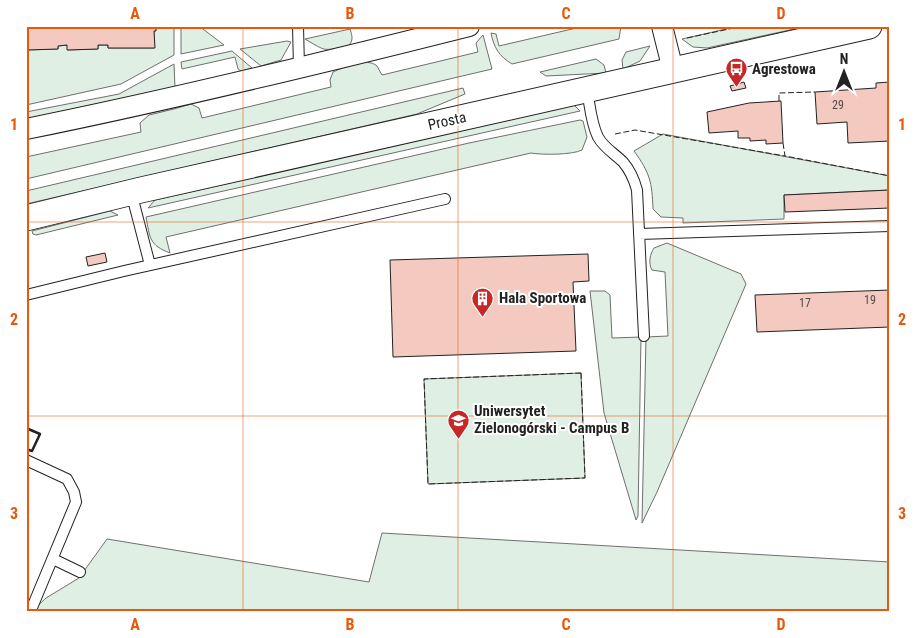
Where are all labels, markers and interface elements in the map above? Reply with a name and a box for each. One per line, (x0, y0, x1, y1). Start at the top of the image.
text: A (130, 4, 140, 23)
text: B (346, 4, 355, 23)
text: C (561, 4, 571, 23)
text: D (776, 4, 786, 23)
north arrow (818, 48, 868, 98)
text: N (840, 51, 848, 67)
bus stop icon: Agrestowa (724, 57, 748, 88)
place label: Agrestowa (752, 60, 816, 78)
house number: 29 (832, 98, 844, 112)
street label: Prosta (426, 108, 468, 134)
text: 1 (10, 115, 18, 134)
text: 1 (898, 115, 906, 134)
building icon: Hala Sportowa (471, 286, 495, 317)
place label: Hala Sportowa (499, 289, 586, 307)
house number: 19 (864, 293, 876, 307)
house number: 17 (799, 296, 811, 310)
text: 2 (10, 310, 18, 329)
text: 2 (898, 310, 906, 329)
place label: Uniwersytet Zielonogórski - Campus B (474, 402, 629, 437)
school or university icon: Uniwersytet Zielonogórski - Campus B (446, 408, 470, 439)
text: 3 (10, 504, 18, 523)
text: 3 (898, 504, 906, 523)
text: A (130, 615, 140, 634)
text: B (346, 615, 355, 634)
text: C (561, 615, 571, 634)
text: D (776, 615, 786, 634)

